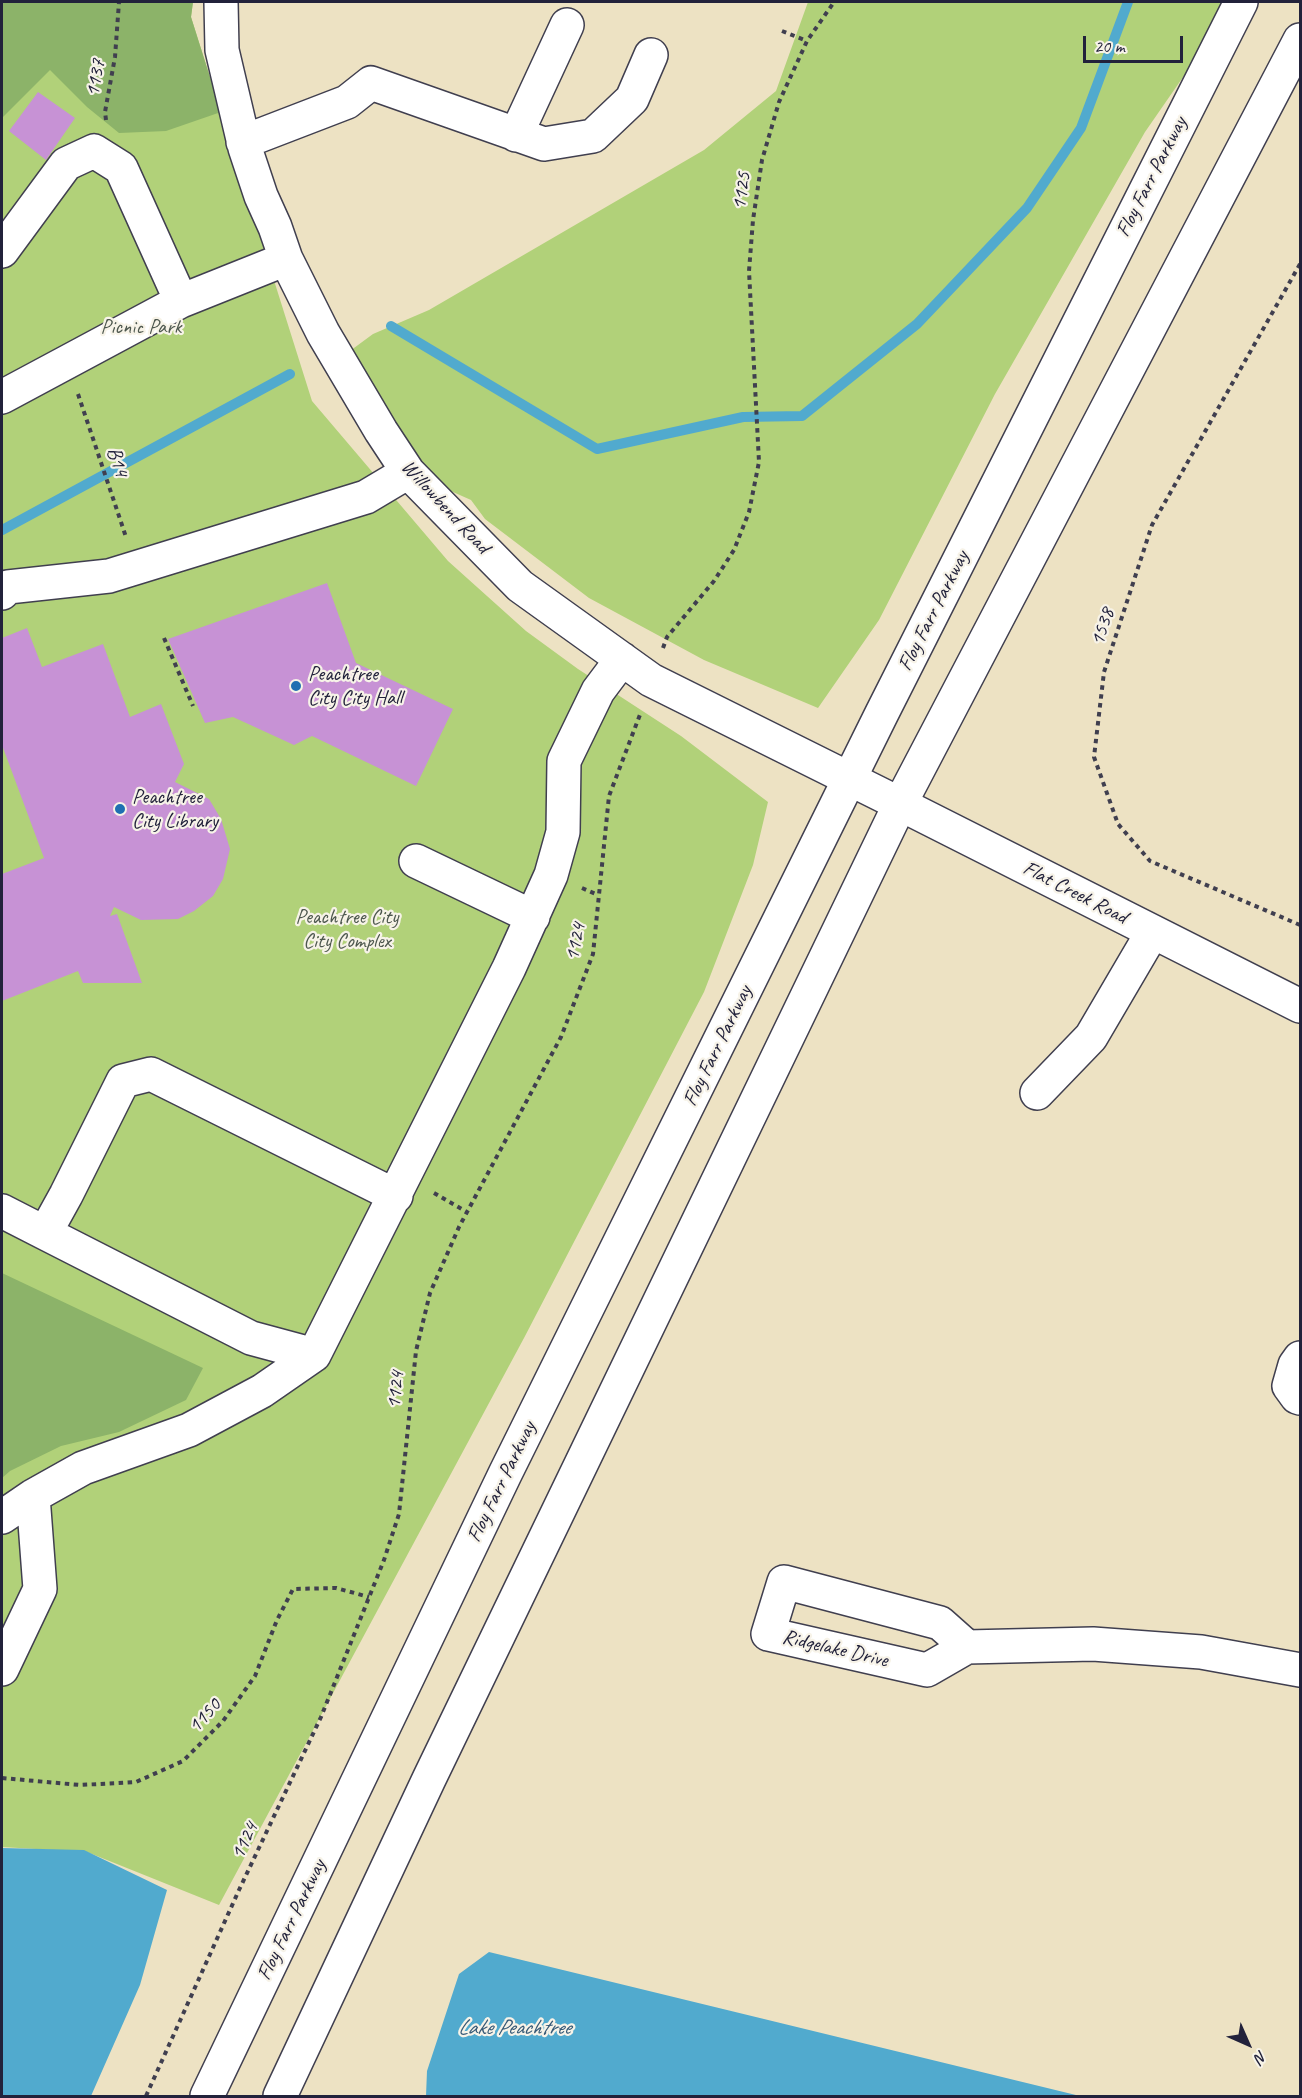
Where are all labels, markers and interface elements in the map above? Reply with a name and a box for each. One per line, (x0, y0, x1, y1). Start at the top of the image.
scale bar (1086, 24, 1186, 62)
text: 20 m (1094, 35, 1125, 57)
street label: 1137 (80, 57, 112, 99)
street label: Floy Farr Parkway (1111, 113, 1193, 241)
street label: 1125 (727, 171, 757, 211)
park label: Picnic Park (101, 314, 181, 340)
street label: B14 (100, 444, 134, 480)
street label: Willowbend Road (395, 455, 495, 559)
street label: Floy Farr Parkway (893, 547, 975, 675)
street label: 1538 (1085, 605, 1121, 649)
place label: Peachtree City City Hall (308, 661, 402, 711)
marker: Peachtree City City Hall (289, 679, 303, 693)
place label: Peachtree City Library (132, 784, 218, 834)
marker: Peachtree City Library (113, 802, 127, 816)
street label: Flat Creek Road (1019, 856, 1131, 930)
park label: Peachtree City City Complex (296, 904, 398, 954)
street label: 1124 (560, 921, 592, 963)
street label: Floy Farr Parkway (678, 982, 758, 1110)
street label: 1124 (381, 1370, 411, 1410)
street label: Floy Farr Parkway (462, 1418, 542, 1546)
street label: Ridgelake Drive (780, 1625, 890, 1673)
street label: 1150 (183, 1694, 227, 1738)
street label: 1124 (226, 1819, 264, 1863)
street label: Floy Farr Parkway (252, 1856, 332, 1984)
north arrow (1218, 2014, 1278, 2074)
water label: Lake Peachtree (458, 2015, 570, 2041)
text: N (1250, 2046, 1271, 2067)

